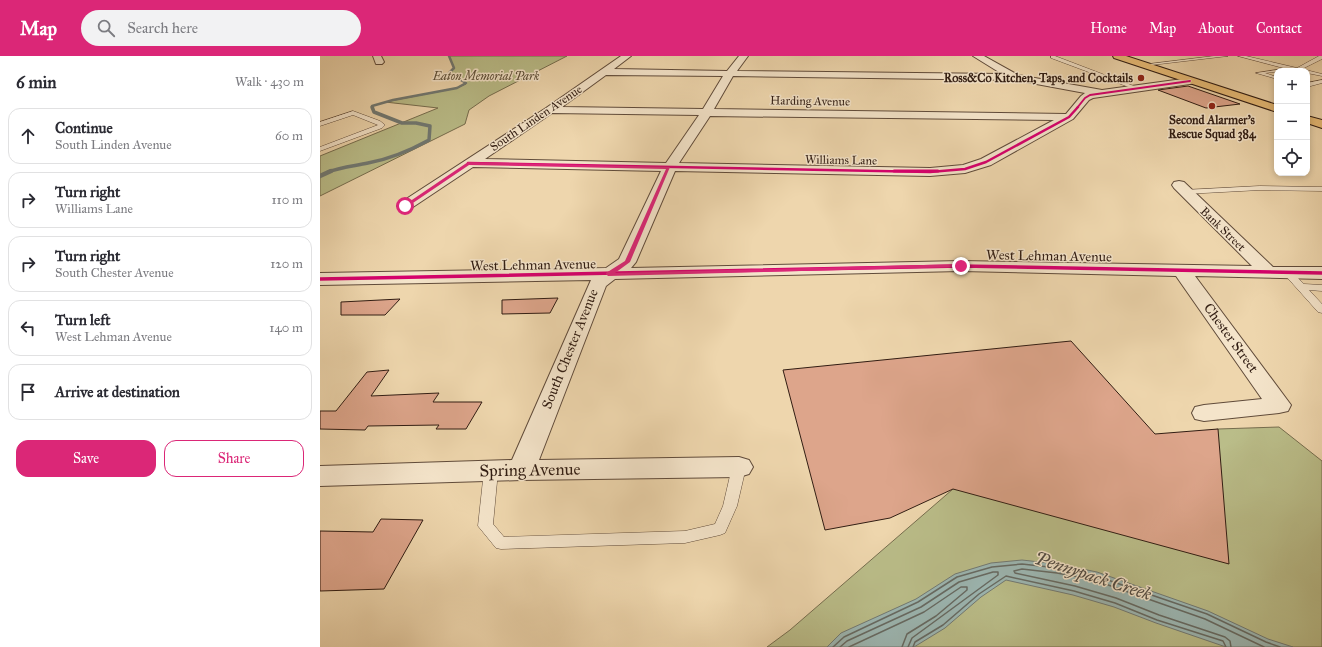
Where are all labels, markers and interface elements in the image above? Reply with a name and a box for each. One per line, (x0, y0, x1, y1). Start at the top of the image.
search box (81, 10, 361, 46)
text: Map (20, 17, 57, 40)
icon: search (95, 17, 117, 39)
text: Search here (127, 19, 198, 37)
text: Home (1090, 20, 1127, 37)
text: Map (1149, 20, 1176, 37)
text: About (1198, 20, 1234, 37)
text: Contact (1256, 20, 1302, 37)
map controls (1274, 68, 1310, 176)
button: + (1274, 68, 1310, 104)
park label: Eaton Memorial Park (432, 69, 540, 83)
place label: Ross&Co Kitchen, Taps, and Cocktails (944, 71, 1134, 86)
text: 6 min (16, 72, 57, 93)
marker: Ross&Co Kitchen, Taps, and Cocktails (1136, 73, 1146, 83)
text: Walk · 430 m (235, 74, 304, 90)
street label: South Linden Avenue (487, 82, 585, 154)
street label: Harding Avenue (770, 93, 850, 110)
marker: Second Alarmer's Rescue Squad 384 (1207, 101, 1217, 111)
button: − (1274, 104, 1310, 140)
place label: Second Alarmer's Rescue Squad 384 (1168, 113, 1257, 142)
text: Continue (55, 119, 113, 137)
icon: ahead (17, 125, 39, 147)
text: 60 m (275, 128, 303, 144)
text: South Linden Avenue (55, 137, 172, 153)
button: locate (1274, 140, 1310, 176)
street label: Williams Lane (805, 152, 877, 168)
text: Turn right (55, 183, 120, 201)
icon: right (17, 189, 39, 211)
text: 110 m (271, 192, 303, 208)
route start (396, 197, 414, 215)
text: Williams Lane (55, 201, 133, 217)
street label: Bank Street (1197, 204, 1249, 255)
street label: West Lehman Avenue (986, 246, 1112, 266)
text: Turn right (55, 247, 120, 265)
icon: right (17, 253, 39, 275)
street label: West Lehman Avenue (470, 255, 596, 275)
text: 120 m (270, 256, 303, 272)
route end (952, 257, 970, 275)
text: South Chester Avenue (55, 265, 174, 281)
street label: South Chester Avenue (538, 286, 602, 411)
street label: Chester Street (1200, 300, 1262, 376)
text: Turn left (55, 311, 111, 329)
icon: left (17, 317, 39, 339)
text: 140 m (269, 320, 303, 336)
text: West Lehman Avenue (55, 329, 172, 345)
icon: arrive (17, 381, 39, 403)
text: Arrive at destination (55, 383, 180, 401)
button: Save (16, 440, 156, 477)
button: Share (164, 440, 304, 477)
street label: Spring Avenue (479, 459, 581, 481)
water label: Pennypack Creek (1031, 547, 1154, 606)

